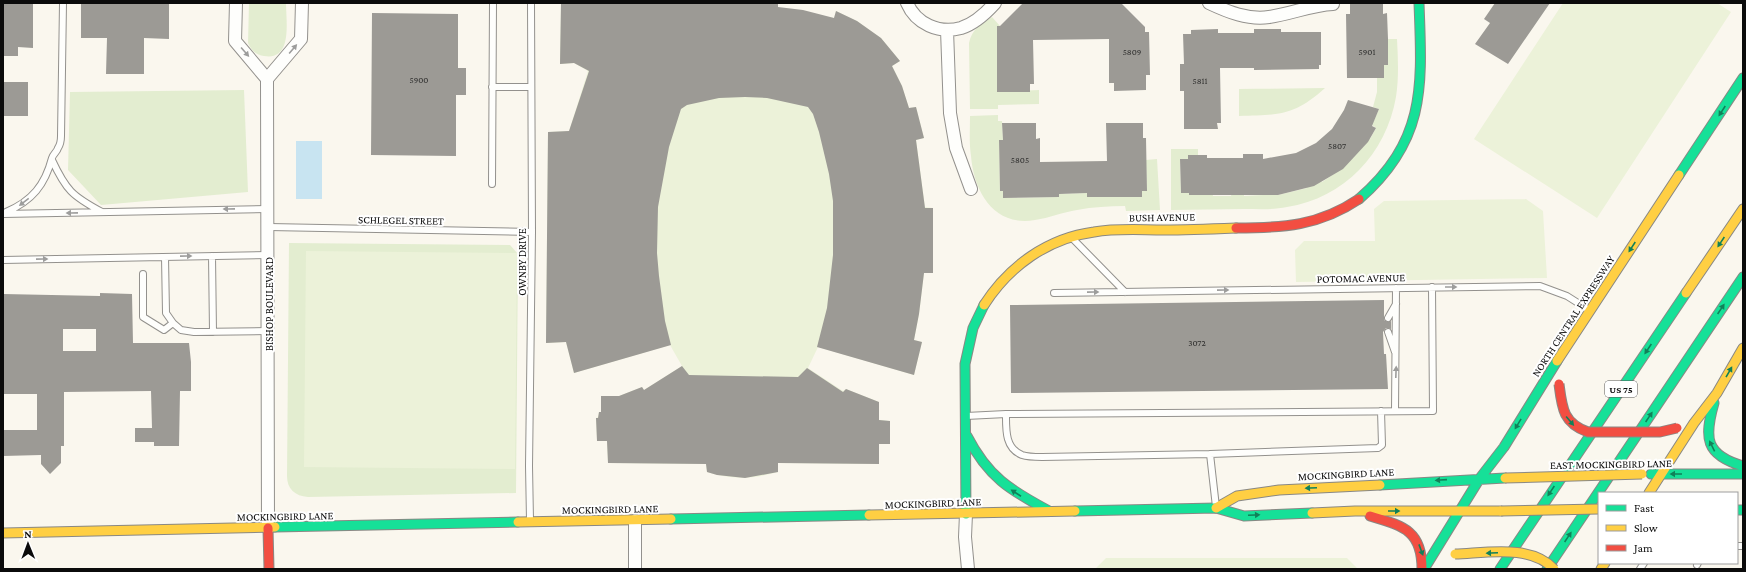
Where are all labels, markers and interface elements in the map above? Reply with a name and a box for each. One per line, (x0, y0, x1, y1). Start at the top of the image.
one-way arrow (288, 44, 297, 54)
one-way arrow (240, 47, 249, 58)
house number: 5809 (1123, 47, 1142, 57)
house number: 5901 (1359, 47, 1375, 57)
house number: 5900 (410, 75, 428, 85)
house number: 5811 (1192, 76, 1208, 86)
one-way arrow (1718, 105, 1725, 117)
house number: 5807 (1328, 141, 1346, 151)
house number: 5805 (1011, 155, 1029, 165)
one-way arrow (18, 198, 29, 207)
one-way arrow (222, 206, 235, 212)
one-way arrow (66, 209, 78, 216)
street label: BUSH AVENUE (1129, 210, 1195, 224)
street label: SCHLEGEL STREET (358, 213, 444, 227)
street label: OWNBY DRIVE (516, 228, 528, 296)
one-way arrow (1717, 236, 1725, 247)
one-way arrow (1629, 242, 1636, 253)
one-way arrow (180, 253, 193, 259)
street label: NORTH CENTRAL EXPRESSWAY (1529, 253, 1617, 379)
one-way arrow (36, 256, 49, 262)
street label: BISHOP BOULEVARD (263, 257, 275, 351)
street label: POTOMAC AVENUE (1317, 271, 1405, 285)
one-way arrow (1445, 284, 1458, 290)
one-way arrow (1217, 287, 1230, 293)
one-way arrow (1087, 289, 1100, 295)
one-way arrow (1717, 304, 1725, 314)
house number: 3072 (1188, 338, 1206, 348)
one-way arrow (1644, 344, 1652, 354)
one-way arrow (1393, 365, 1399, 378)
one-way arrow (1725, 366, 1732, 378)
road number: US 75 (1605, 381, 1637, 397)
one-way arrow (1645, 412, 1653, 422)
one-way arrow (1566, 415, 1574, 426)
one-way arrow (1514, 418, 1521, 430)
one-way arrow (1709, 440, 1715, 452)
street label: EAST MOCKINGBIRD LANE (1550, 457, 1672, 471)
street label: MOCKINGBIRD LANE (1297, 465, 1395, 483)
one-way arrow (1669, 471, 1682, 477)
one-way arrow (1435, 476, 1447, 483)
one-way arrow (1305, 484, 1317, 491)
one-way arrow (1547, 486, 1555, 496)
one-way arrow (1011, 489, 1022, 497)
legend (1598, 492, 1738, 564)
street label: MOCKINGBIRD LANE (885, 495, 982, 511)
text: Fast (1634, 501, 1655, 515)
street label: MOCKINGBIRD LANE (562, 502, 658, 516)
one-way arrow (1388, 508, 1401, 514)
street label: MOCKINGBIRD LANE (237, 509, 333, 523)
one-way arrow (1248, 512, 1260, 519)
text: Slow (1634, 521, 1658, 535)
north arrow (8, 524, 48, 564)
text: N (24, 528, 32, 540)
one-way arrow (1564, 531, 1572, 542)
text: Jam (1633, 541, 1653, 555)
one-way arrow (1418, 544, 1424, 556)
one-way arrow (1485, 550, 1498, 556)

